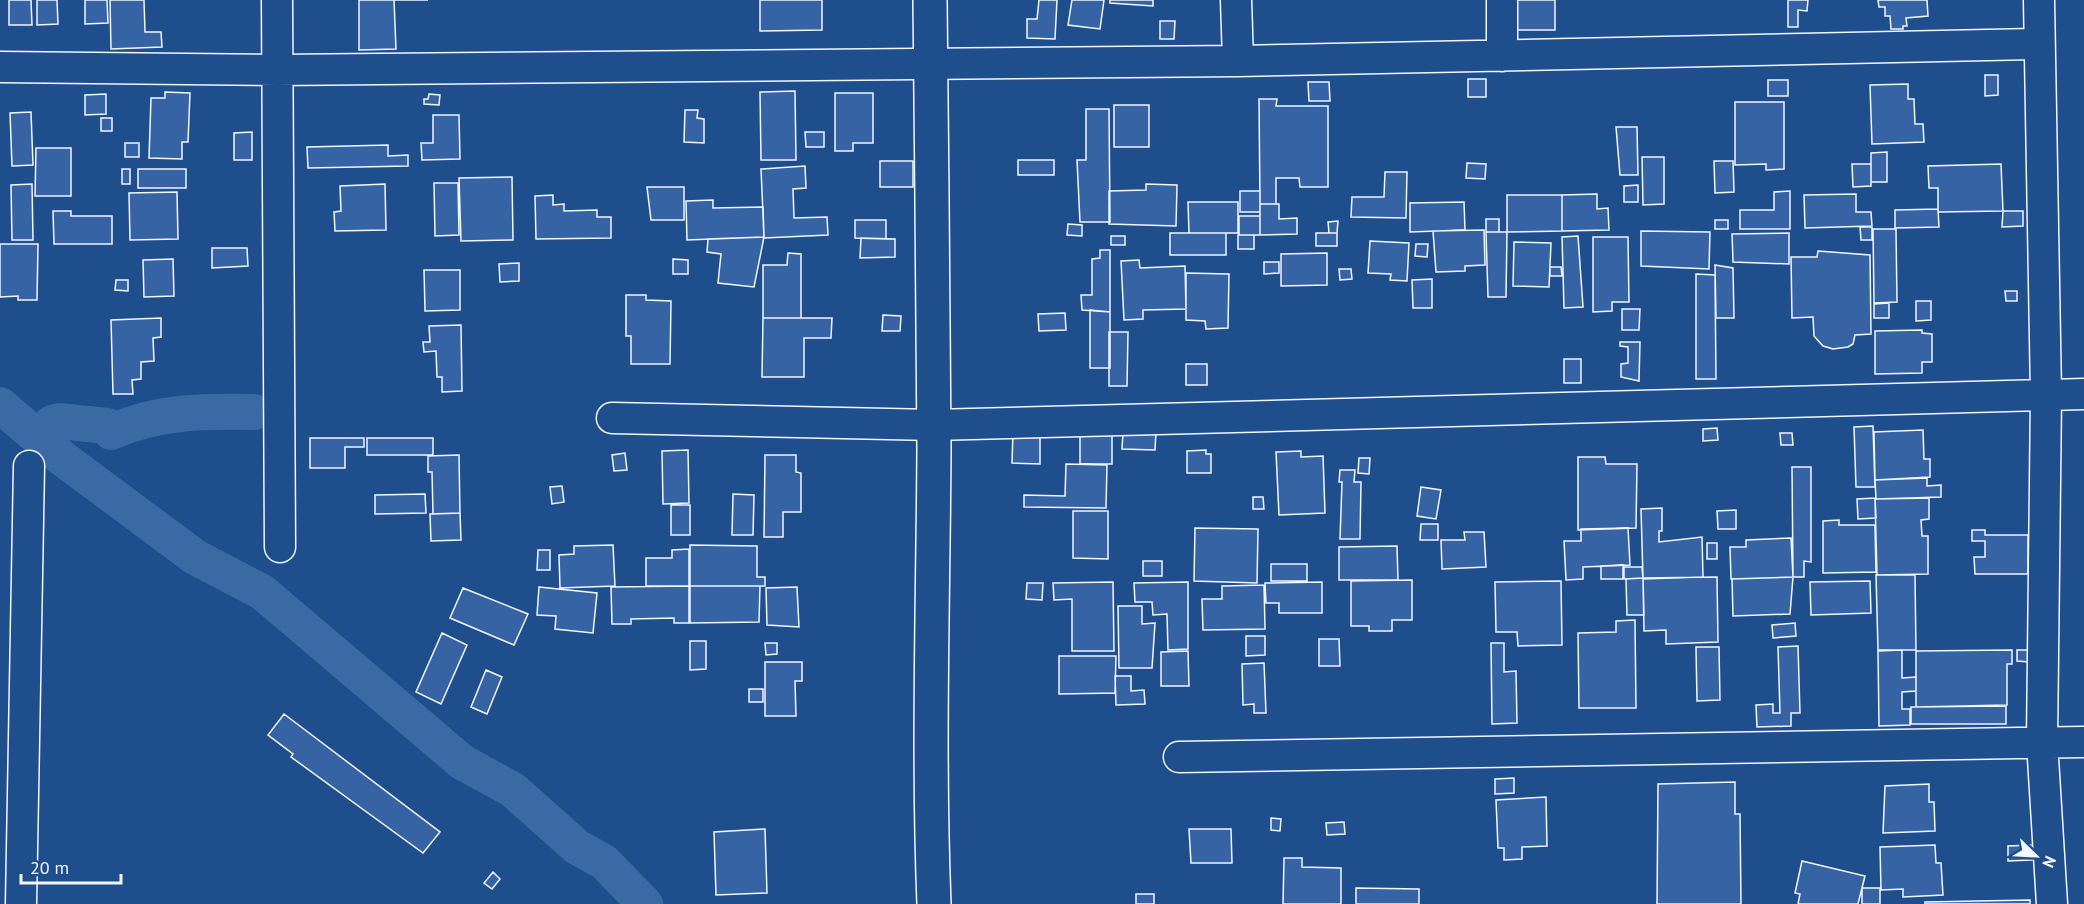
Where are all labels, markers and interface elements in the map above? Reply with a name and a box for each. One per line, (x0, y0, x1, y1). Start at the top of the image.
north arrow (2006, 826, 2066, 886)
scale bar (21, 847, 122, 885)
text: N (2038, 853, 2061, 871)
text: 20 m (30, 856, 69, 879)

